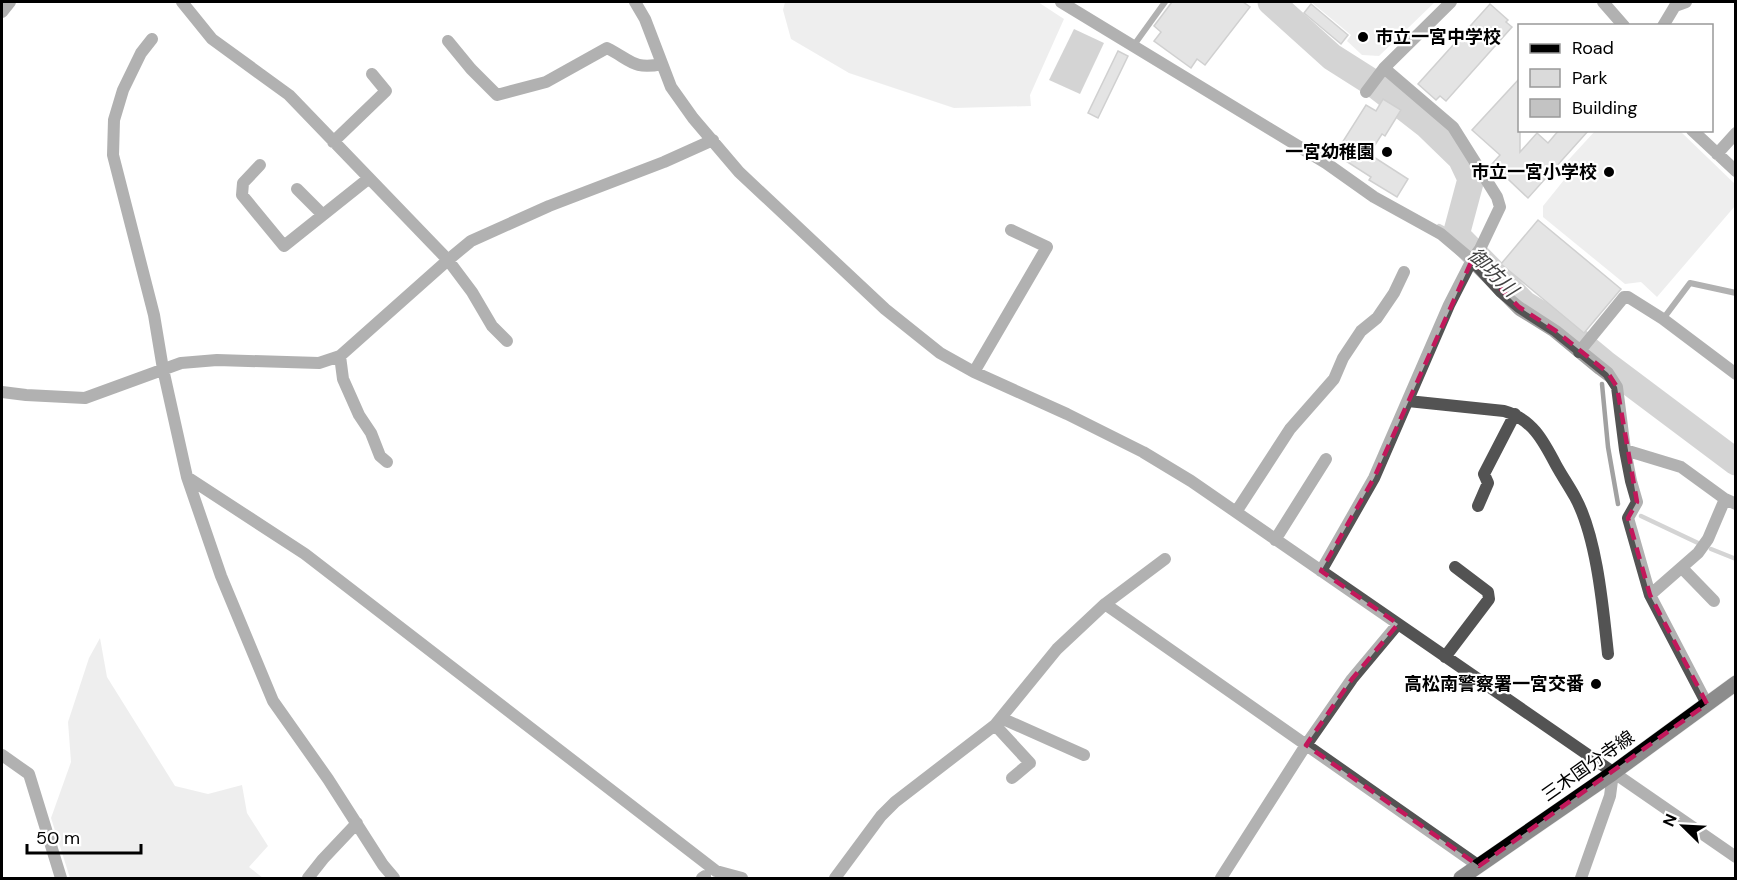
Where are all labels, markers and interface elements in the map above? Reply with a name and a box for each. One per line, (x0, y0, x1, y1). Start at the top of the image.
legend (1518, 24, 1713, 132)
place label: 市立一宮中学校 (1375, 25, 1501, 49)
marker: 市立一宮中学校 (1356, 30, 1370, 44)
text: Road (1572, 36, 1614, 60)
text: Park (1572, 66, 1608, 90)
text: Building (1572, 96, 1637, 120)
place label: 一宮幼稚園 (1285, 140, 1375, 164)
marker: 一宮幼稚園 (1380, 145, 1394, 159)
place label: 市立一宮小学校 (1471, 160, 1597, 184)
marker: 市立一宮小学校 (1602, 165, 1616, 179)
water label: 御坊川 (1462, 242, 1525, 304)
place label: 高松南警察署一宮交番 (1404, 672, 1584, 696)
marker: 高松南警察署一宮交番 (1589, 677, 1603, 691)
street label: 三木国分寺線 (1537, 725, 1639, 807)
north arrow (1653, 796, 1713, 856)
text: N (1658, 811, 1682, 830)
scale bar (27, 817, 141, 855)
text: 50 m (36, 826, 80, 850)

